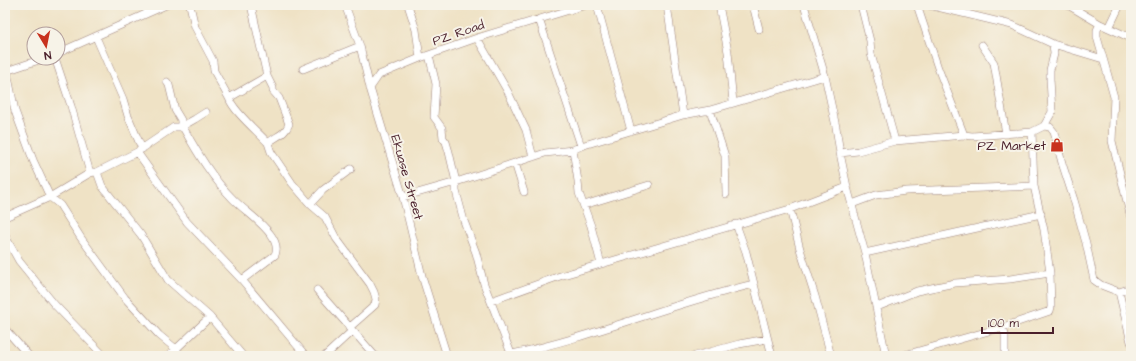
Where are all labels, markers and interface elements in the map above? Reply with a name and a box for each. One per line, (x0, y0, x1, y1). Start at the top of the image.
street label: PZ Road (430, 16, 487, 50)
north arrow (26, 26, 66, 66)
text: N (43, 47, 52, 63)
street label: Ekuase Street (386, 133, 428, 223)
place label: PZ Market (977, 137, 1047, 155)
shop icon: PZ Market (1049, 137, 1065, 153)
scale bar (982, 309, 1053, 335)
text: 100 m (988, 315, 1019, 332)

